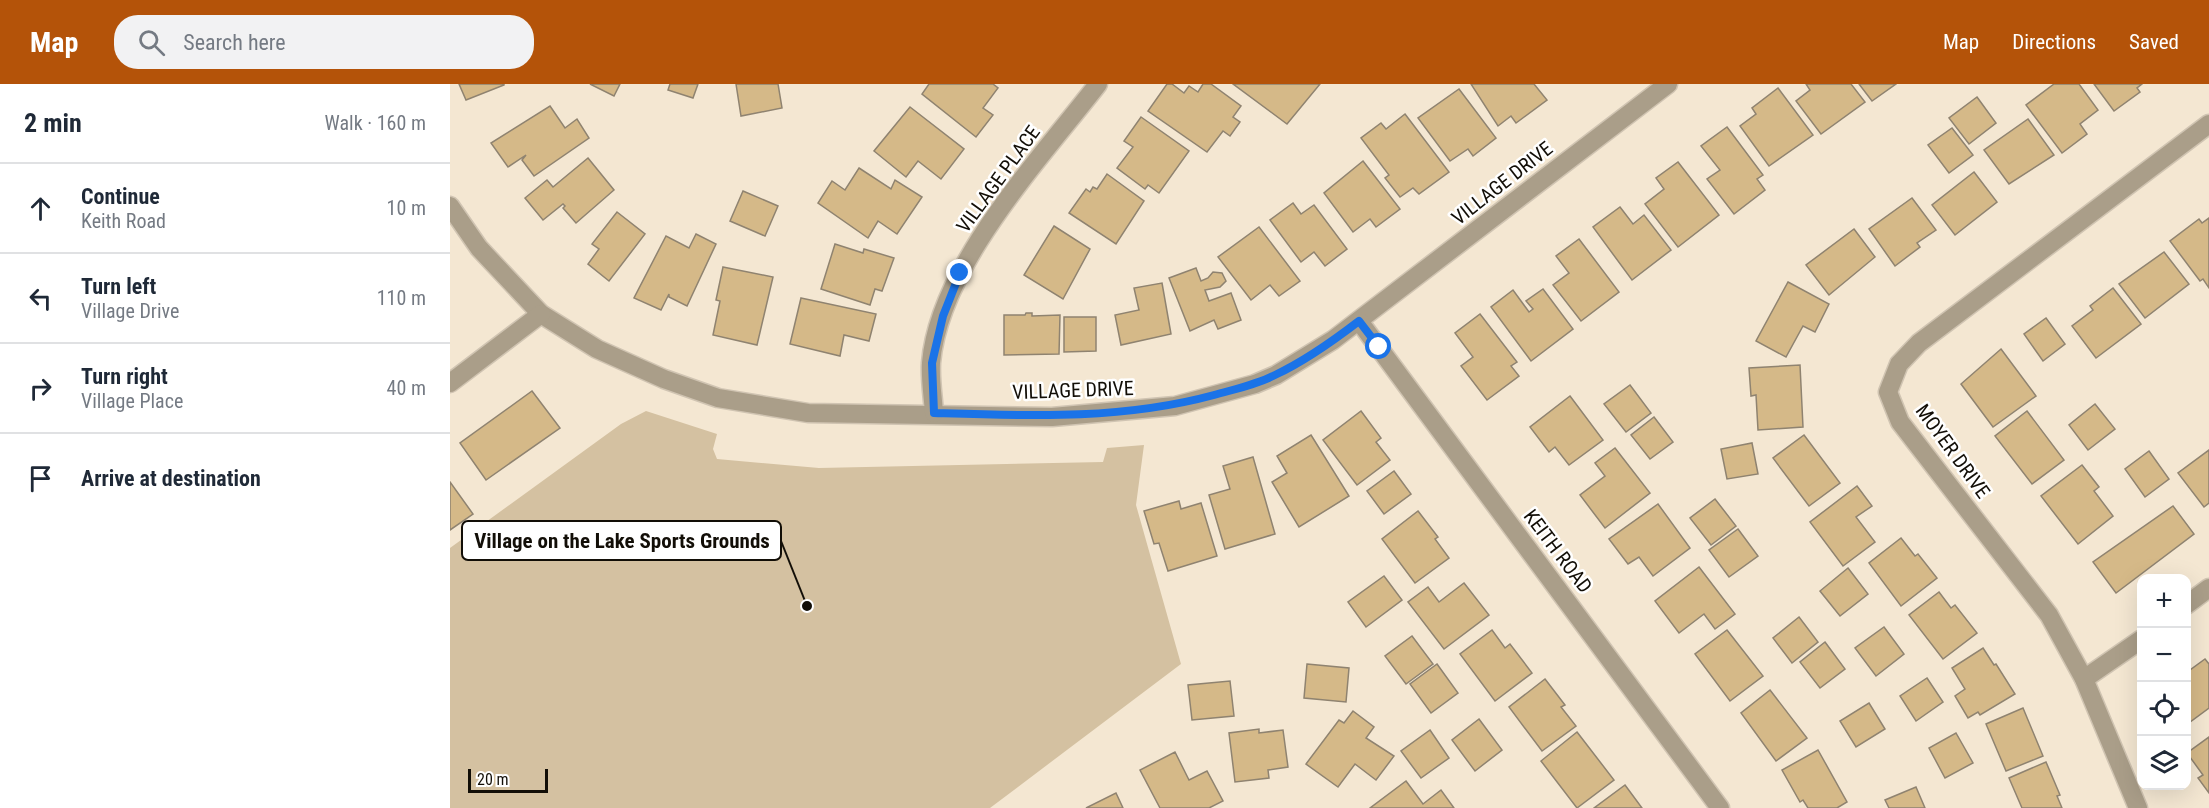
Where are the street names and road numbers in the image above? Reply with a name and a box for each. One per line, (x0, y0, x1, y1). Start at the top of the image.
street label: VILLAGE PLACE (951, 121, 1045, 237)
street label: VILLAGE DRIVE (1447, 136, 1557, 230)
street label: VILLAGE DRIVE (1012, 376, 1134, 404)
street label: MOYER DRIVE (1911, 399, 1995, 503)
street label: KEITH ROAD (1519, 505, 1597, 597)

